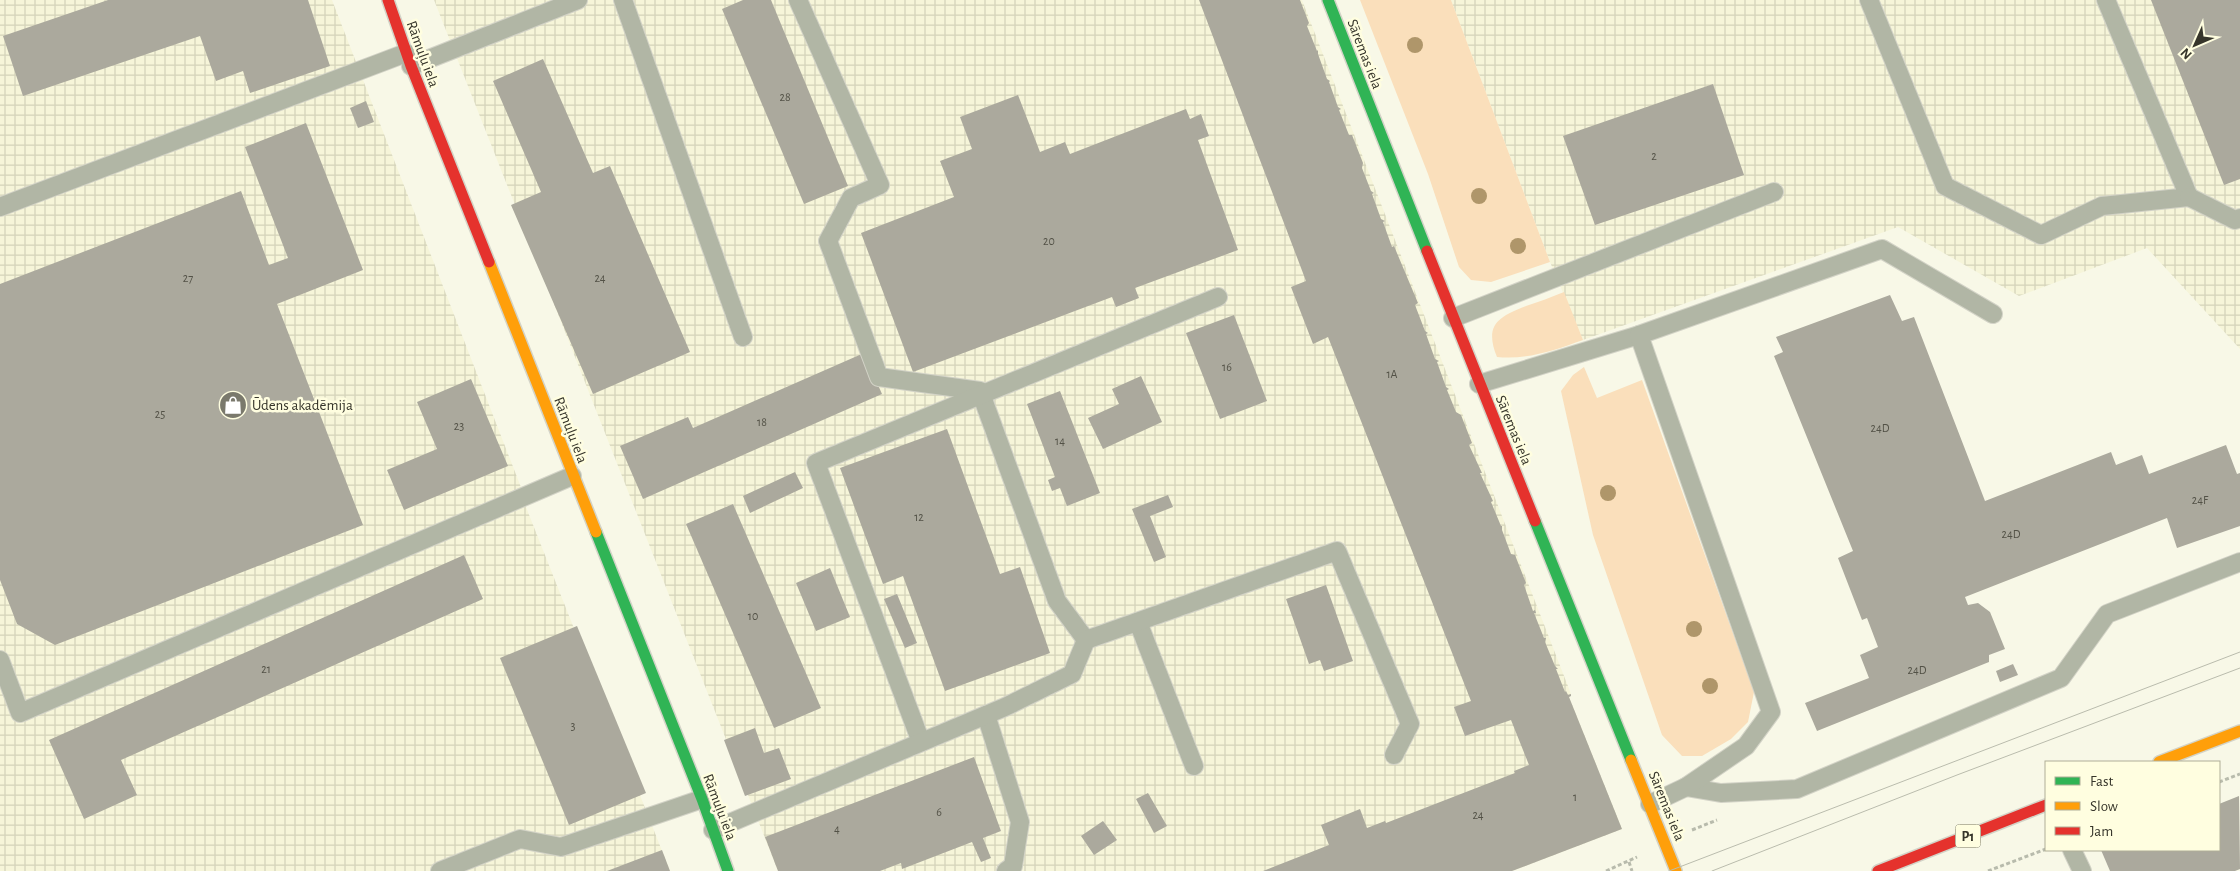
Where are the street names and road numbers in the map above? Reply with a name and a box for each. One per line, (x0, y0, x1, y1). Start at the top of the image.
street label: Sāremas iela (1344, 17, 1385, 91)
street label: Rāmuļu iela (403, 19, 441, 90)
street label: Sāremas iela (1493, 393, 1534, 467)
street label: Rāmuļu iela (550, 395, 590, 466)
street label: Sāremas iela (1646, 769, 1687, 843)
street label: Rāmuļu iela (699, 772, 739, 843)
road number: P1 (1956, 824, 1980, 848)

